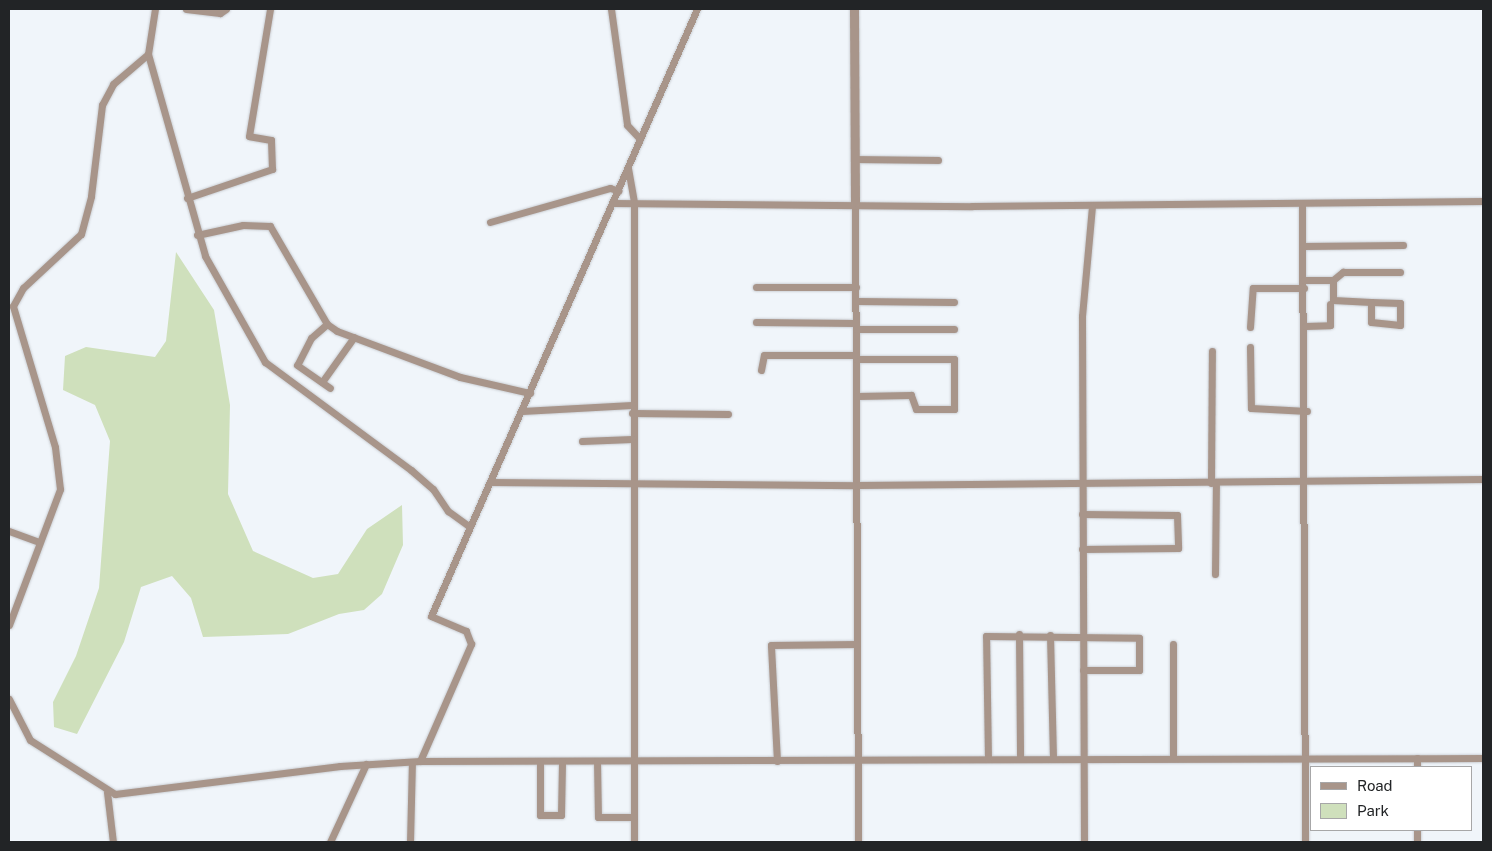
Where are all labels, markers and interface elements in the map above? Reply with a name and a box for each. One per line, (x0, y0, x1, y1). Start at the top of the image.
legend (1310, 766, 1472, 831)
text: Road (1357, 777, 1393, 794)
text: Park (1357, 802, 1389, 819)

